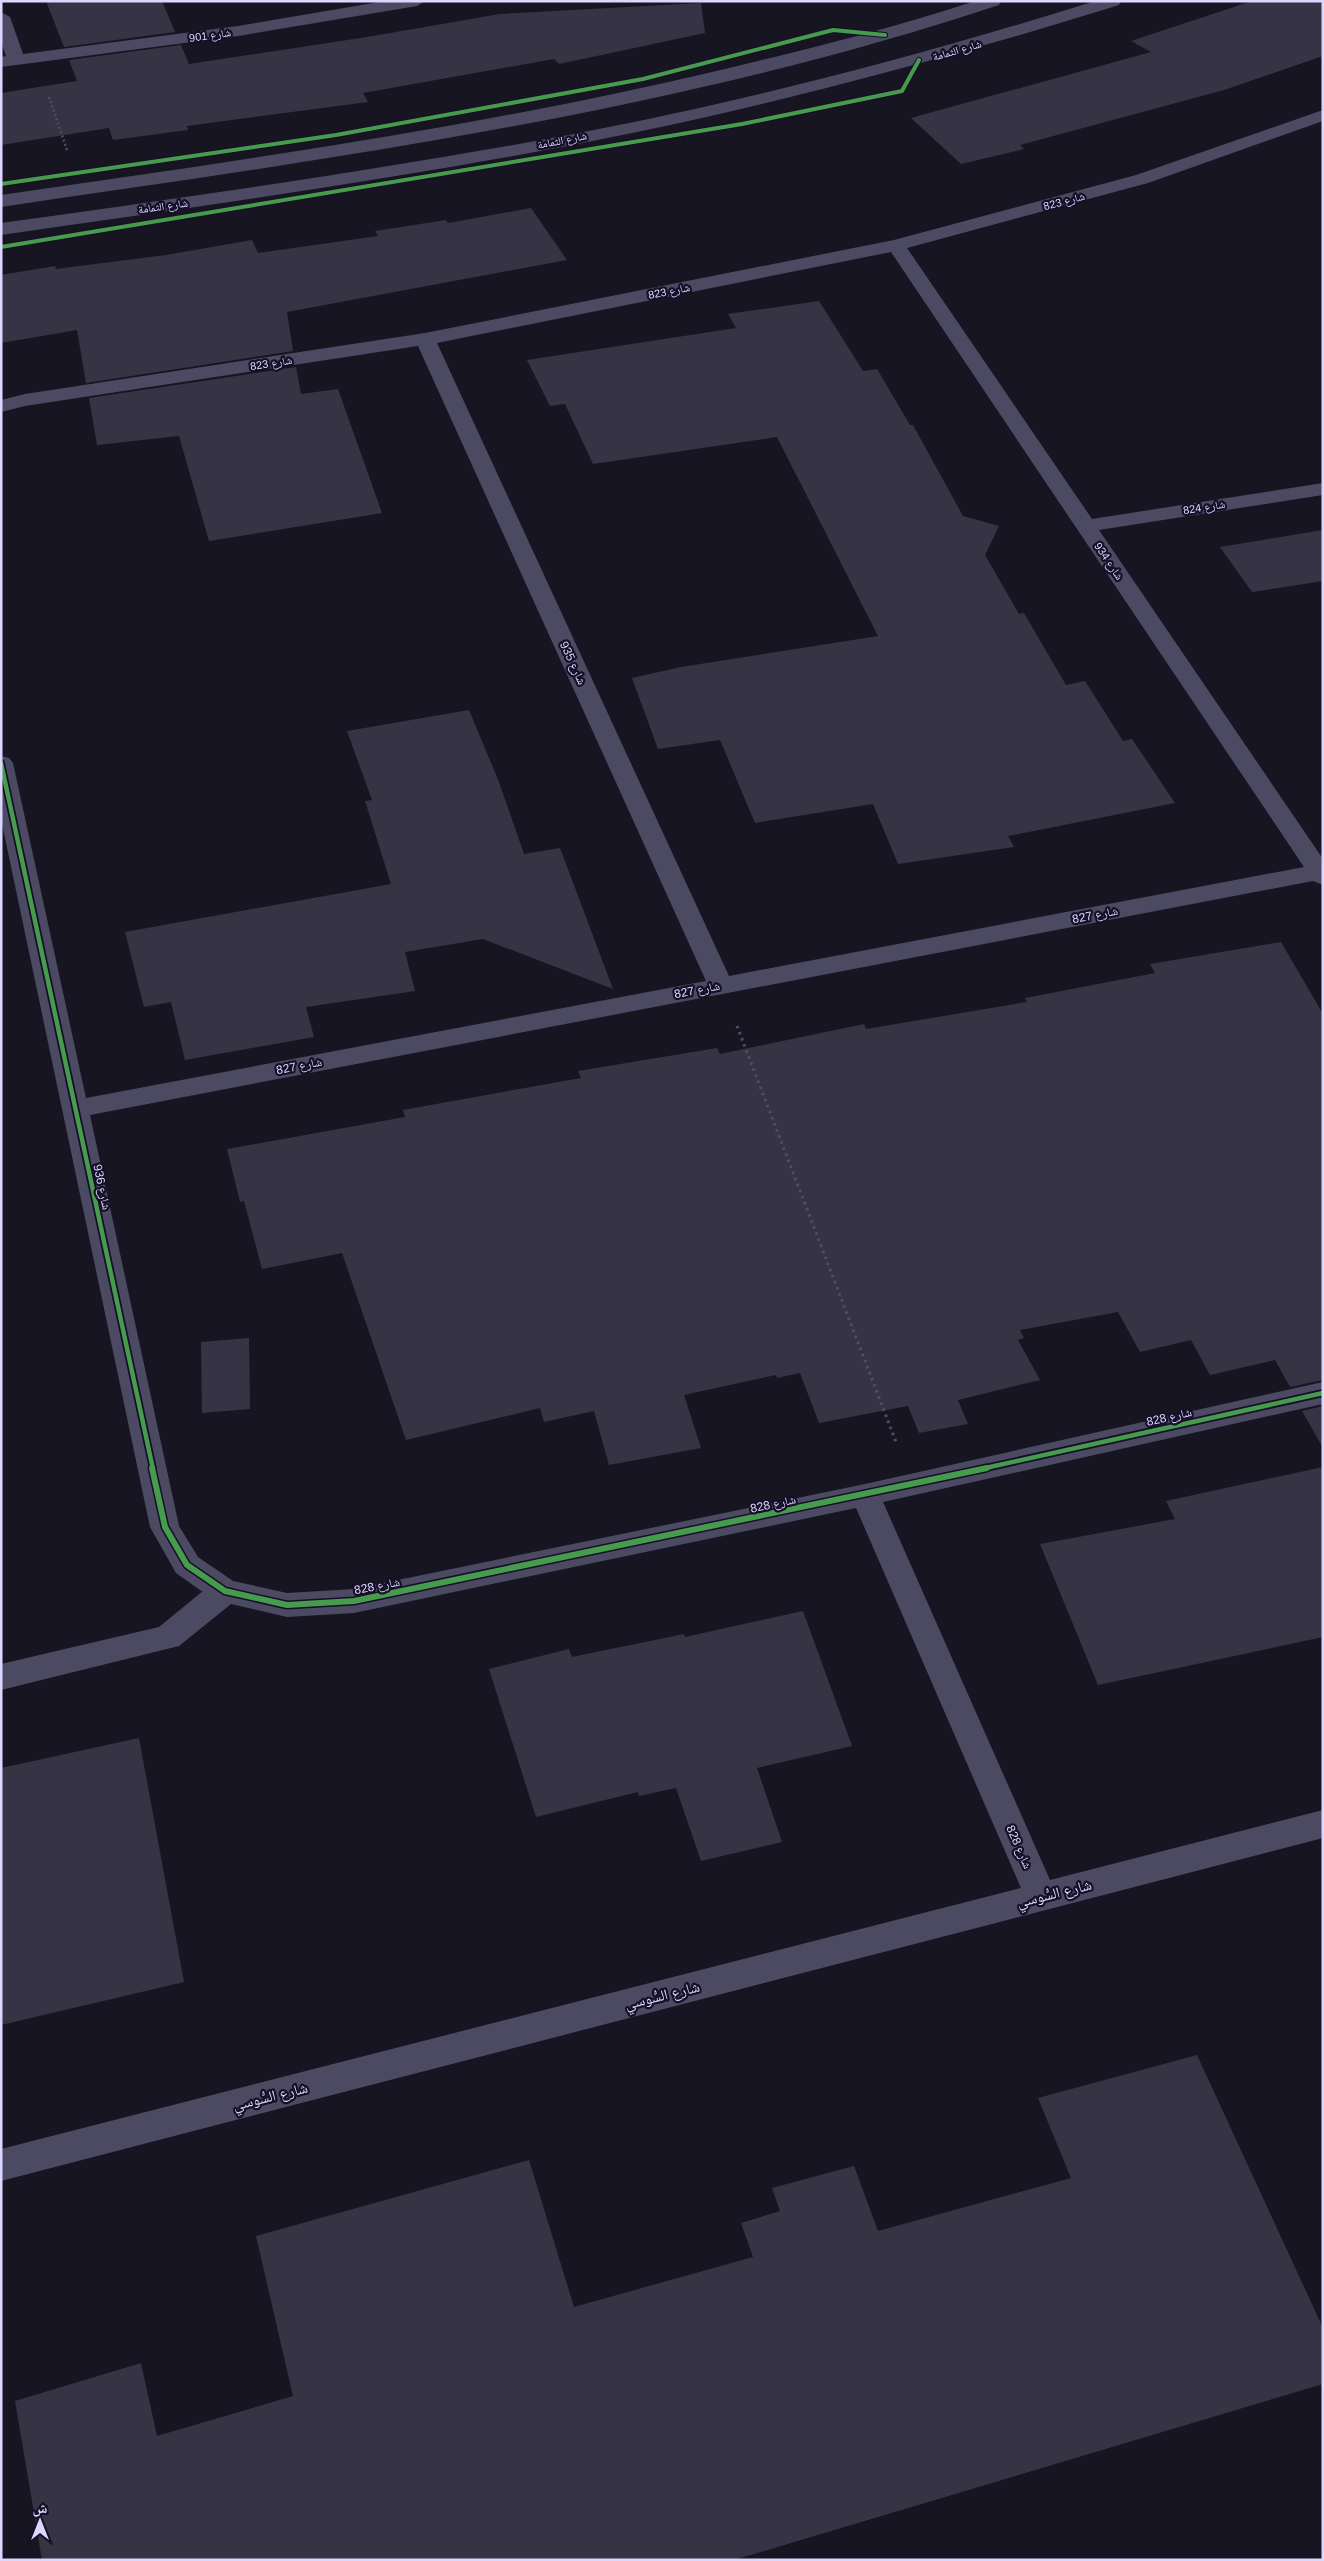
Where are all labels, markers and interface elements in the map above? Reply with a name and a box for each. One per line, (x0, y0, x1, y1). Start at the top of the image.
street label: شارع 901 (188, 26, 232, 45)
street label: شارع الثمامة (931, 37, 983, 64)
street label: شارع الثمامة (536, 129, 588, 152)
street label: شارع 823 (1042, 190, 1086, 213)
street label: شارع الثمامة (137, 197, 189, 216)
street label: شارع 823 (647, 281, 691, 302)
street label: شارع 823 (249, 354, 293, 373)
street label: شارع 824 (1182, 498, 1226, 517)
street label: شارع 934 (1091, 540, 1126, 582)
street label: شارع 935 (556, 639, 589, 687)
street label: شارع 827 (1071, 904, 1119, 927)
street label: شارع 827 (673, 979, 721, 1002)
street label: شارع 827 (275, 1055, 323, 1078)
street label: شارع 936 (89, 1163, 114, 1211)
street label: شارع 828 (1145, 1405, 1193, 1430)
street label: شارع 828 (749, 1492, 797, 1517)
street label: شارع 828 (353, 1575, 401, 1598)
street label: شارع 828 (1002, 1823, 1035, 1871)
street label: شارع السُّوسي (1015, 1875, 1094, 1914)
street label: شارع السُّوسي (623, 1977, 702, 2016)
street label: شارع السُّوسي (231, 2078, 310, 2117)
north arrow (15, 2496, 65, 2546)
text: ش (33, 2500, 48, 2517)

